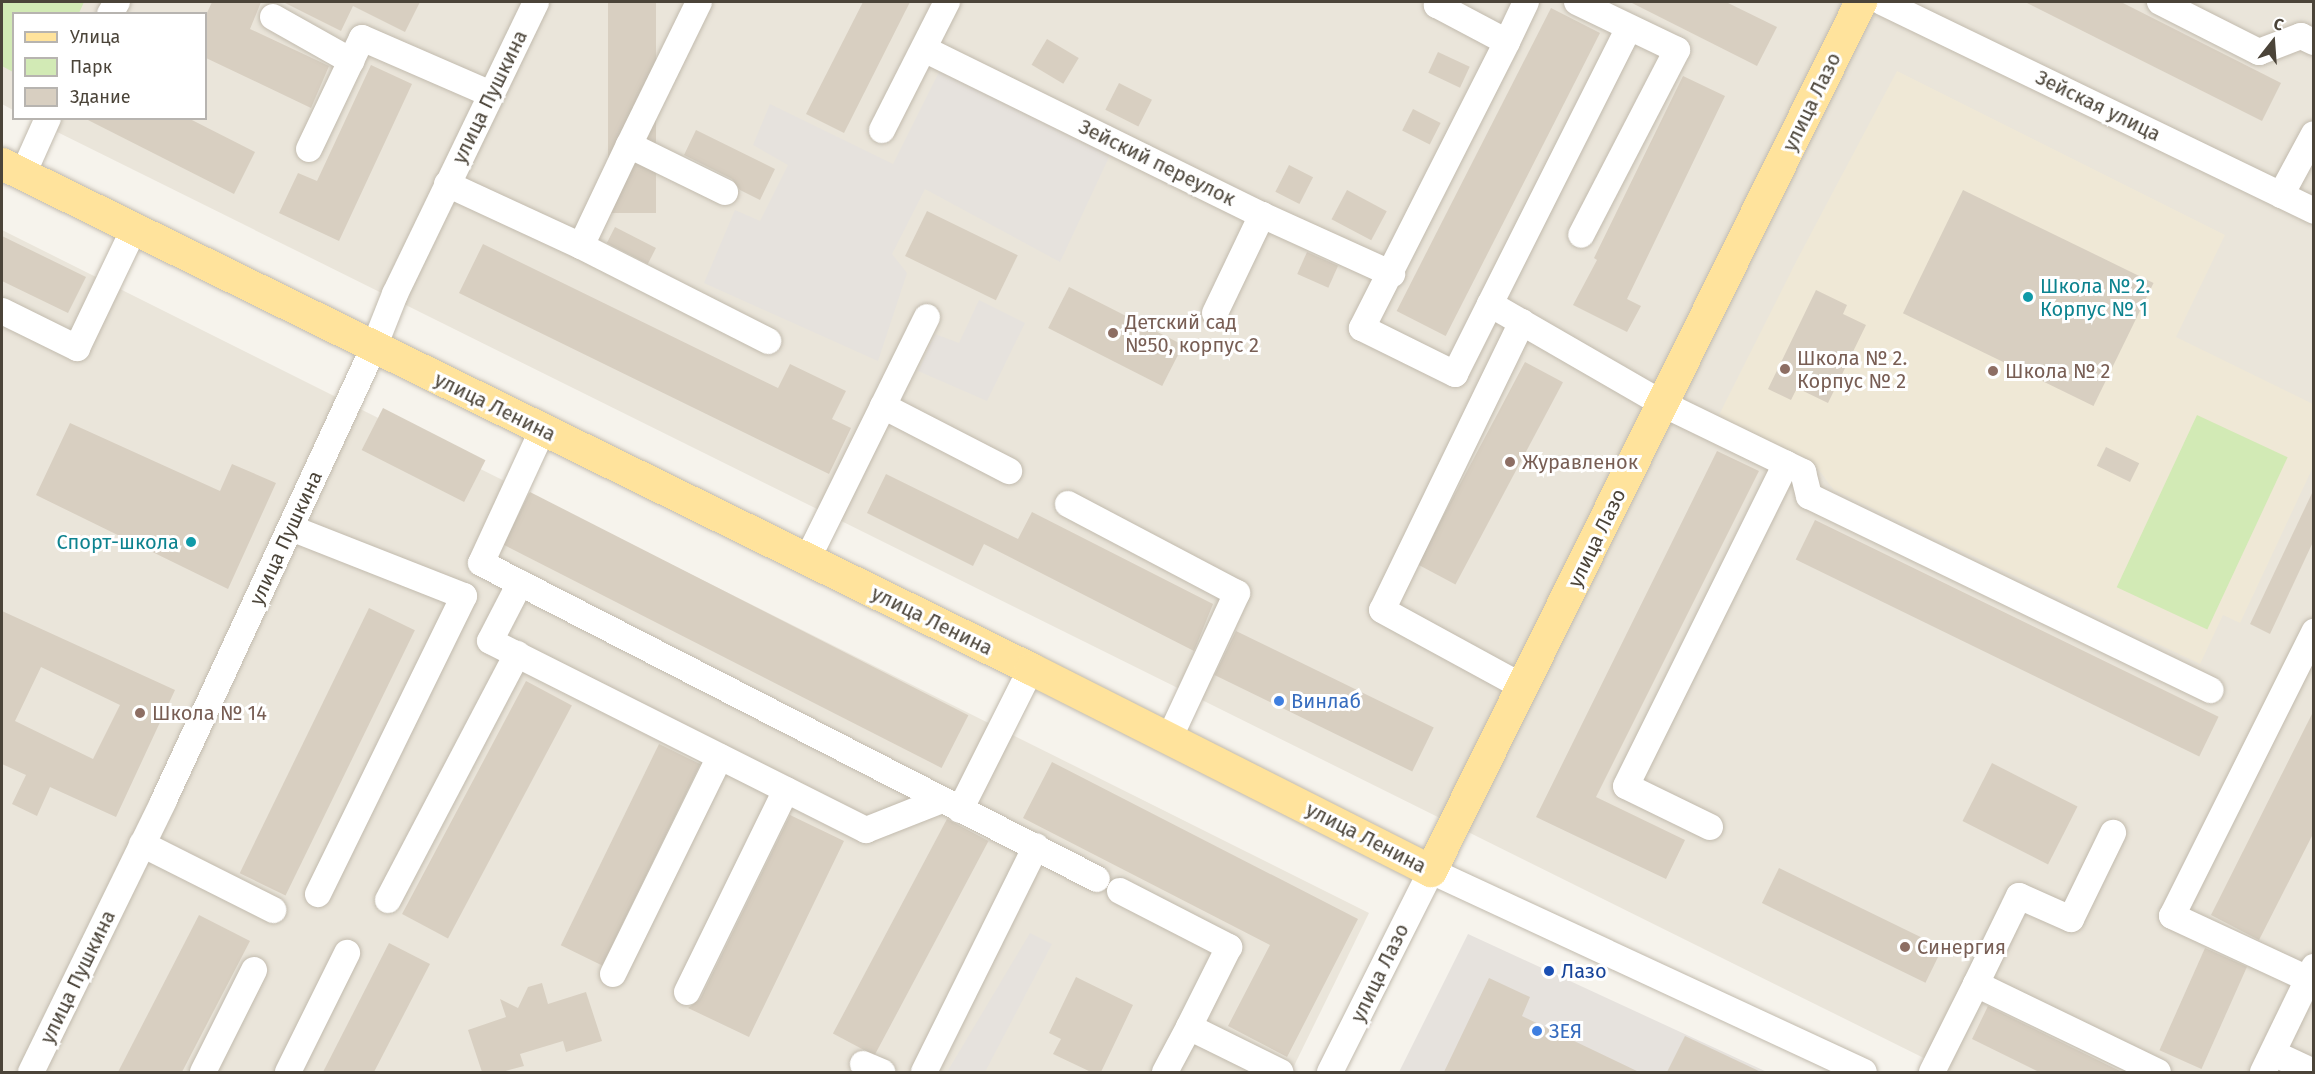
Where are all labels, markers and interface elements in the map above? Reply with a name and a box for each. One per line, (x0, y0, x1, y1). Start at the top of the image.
legend (12, 12, 207, 120)
north arrow (2243, 12, 2303, 72)
text: С (2271, 14, 2286, 35)
text: Улица (70, 26, 120, 48)
street label: улица Пушкина (447, 26, 533, 168)
street label: улица Лазо (1778, 49, 1846, 155)
text: Парк (70, 56, 112, 78)
street label: Зейская улица (2032, 65, 2164, 147)
text: Здание (70, 86, 131, 108)
street label: Зейский переулок (1075, 115, 1239, 211)
place label: Школа № 2. Корпус № 1 (2040, 274, 2150, 321)
marker: Школа № 2. Корпус № 1 (2021, 290, 2035, 304)
place label: Детский сад №50, корпус 2 (1125, 310, 1259, 357)
marker: Детский сад №50, корпус 2 (1106, 326, 1120, 340)
place label: Школа № 2. Корпус № 2 (1797, 346, 1907, 393)
place label: Школа № 2 (2005, 359, 2111, 383)
marker: Школа № 2. Корпус № 2 (1778, 362, 1792, 376)
marker: Школа № 2 (1986, 364, 2000, 378)
street label: улица Ленина (431, 367, 559, 447)
place label: Журавленок (1522, 450, 1638, 474)
marker: Журавленок (1503, 455, 1517, 469)
street label: улица Пушкина (244, 467, 328, 609)
street label: улица Лазо (1563, 485, 1631, 591)
place label: Спорт-школа (57, 530, 179, 554)
marker: Спорт-школа (184, 535, 198, 549)
street label: улица Ленина (868, 581, 996, 661)
place label: Винлаб (1291, 689, 1361, 713)
marker: Винлаб (1272, 694, 1286, 708)
place label: Школа № 14 (152, 701, 267, 725)
marker: Школа № 14 (133, 706, 147, 720)
street label: улица Ленина (1302, 797, 1430, 879)
street label: улица Пушкина (35, 906, 121, 1048)
street label: улица Лазо (1346, 920, 1414, 1026)
place label: Синергия (1917, 935, 2006, 959)
marker: Синергия (1898, 940, 1912, 954)
place label: Лазо (1561, 959, 1607, 983)
marker: Лазо (1542, 964, 1556, 978)
place label: ЗЕЯ (1549, 1019, 1582, 1043)
marker: ЗЕЯ (1530, 1024, 1544, 1038)

